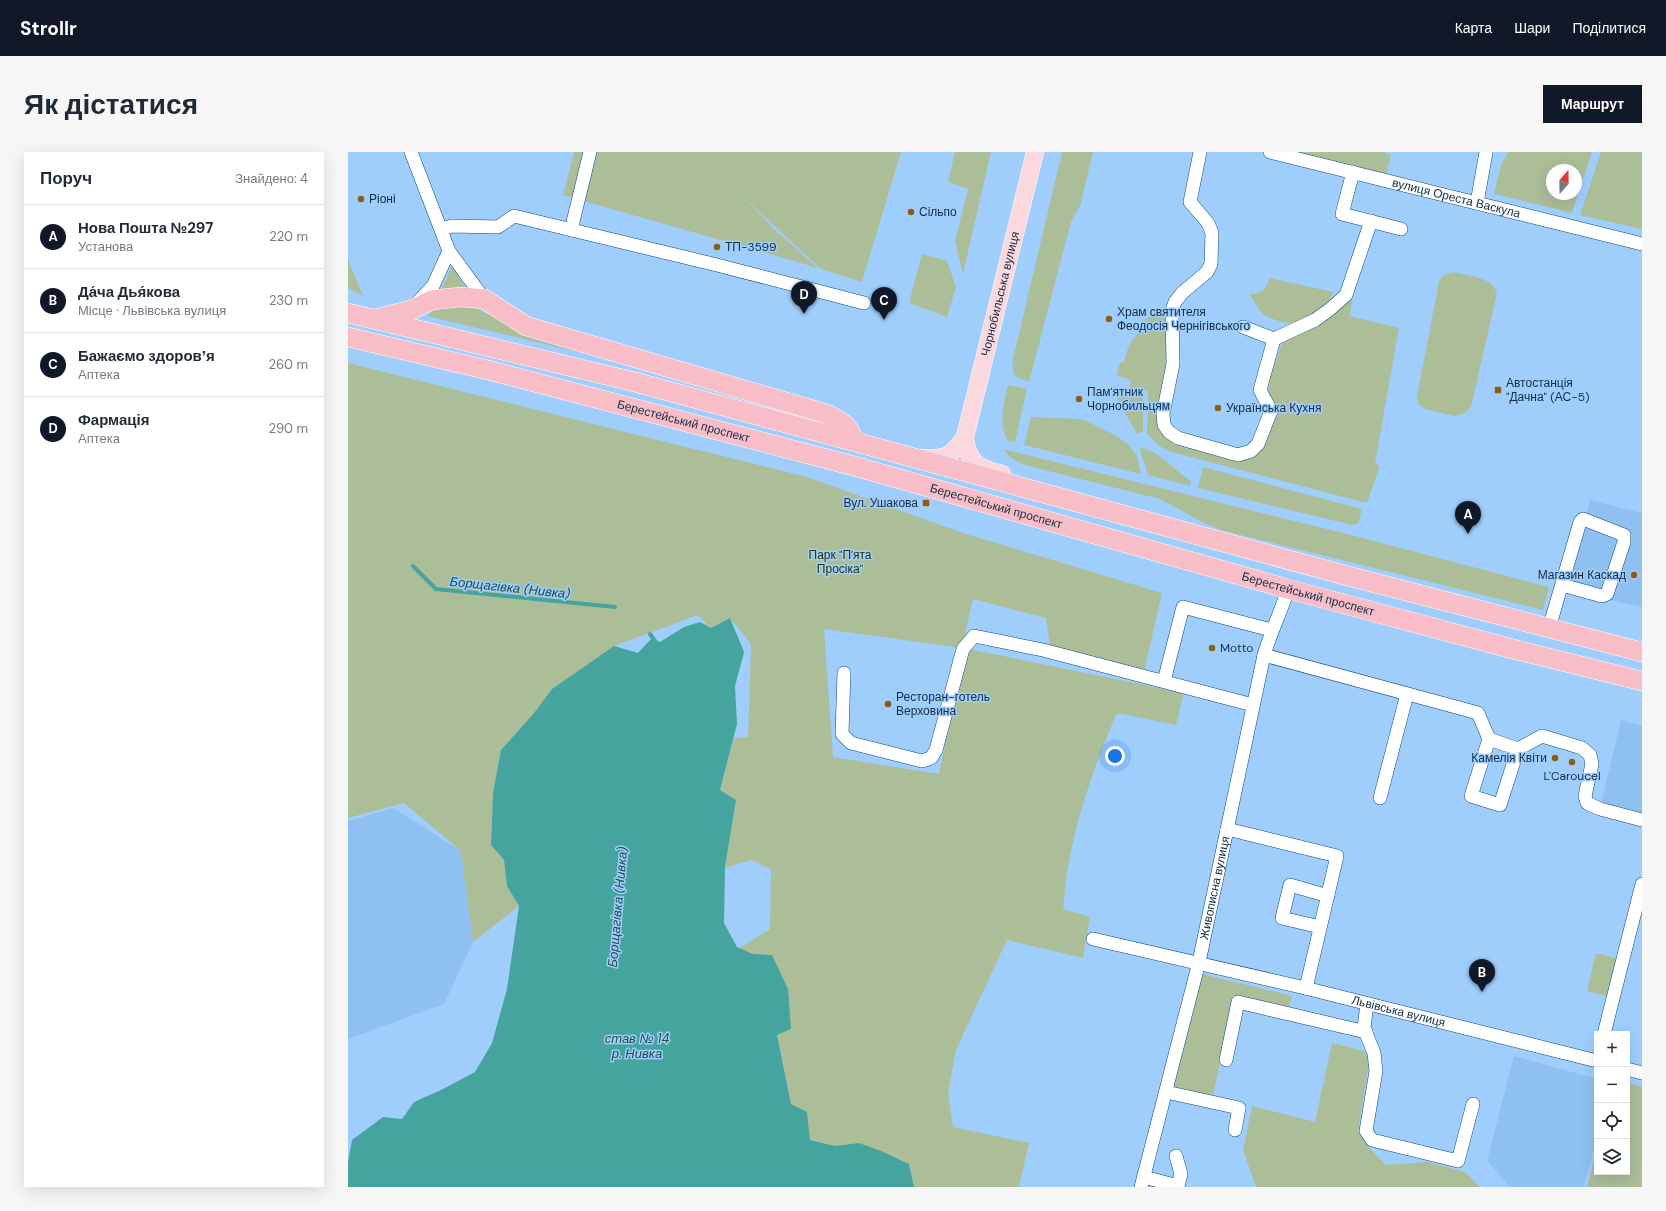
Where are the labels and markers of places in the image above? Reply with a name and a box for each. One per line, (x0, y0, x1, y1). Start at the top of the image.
place label: Ріоні (369, 191, 396, 207)
marker: Ріоні (356, 194, 366, 204)
place label: Сільпо (919, 204, 957, 220)
marker: Сільпо (906, 207, 916, 217)
place label: ТП-3599 (725, 239, 777, 255)
marker: ТП-3599 (712, 242, 722, 252)
pin: D (791, 281, 817, 314)
pin: C (871, 287, 897, 320)
place label: Храм святителя Феодосія Чернігівського (1117, 304, 1251, 334)
marker: Храм святителя Феодосія Чернігівського (1104, 314, 1114, 324)
place label: Автостанція "Дачна" (АС-5) (1506, 375, 1589, 405)
place label: Пам'ятник Чорнобильцям (1087, 384, 1170, 414)
marker: Автостанція "Дачна" (АС-5) (1493, 385, 1503, 395)
marker: Пам'ятник Чорнобильцям (1074, 394, 1084, 404)
place label: Українська Кухня (1226, 400, 1321, 416)
marker: Українська Кухня (1213, 403, 1223, 413)
place label: Вул. Ушакова (843, 495, 918, 511)
marker: Вул. Ушакова (921, 498, 931, 508)
pin: A (1455, 501, 1481, 534)
place label: Магазин Каскад (1538, 567, 1626, 583)
marker: Магазин Каскад (1629, 570, 1639, 580)
place label: Motto (1220, 640, 1253, 656)
marker: Motto (1207, 643, 1217, 653)
place label: Ресторан-готель Верховина (896, 689, 990, 719)
marker: Ресторан-готель Верховина (883, 699, 893, 709)
place label: Камелія Квіти (1471, 750, 1547, 766)
marker: Камелія Квіти (1550, 753, 1560, 763)
marker: L'Caroucel (1567, 757, 1577, 767)
place label: L'Caroucel (1543, 768, 1601, 784)
pin: B (1469, 959, 1495, 992)

